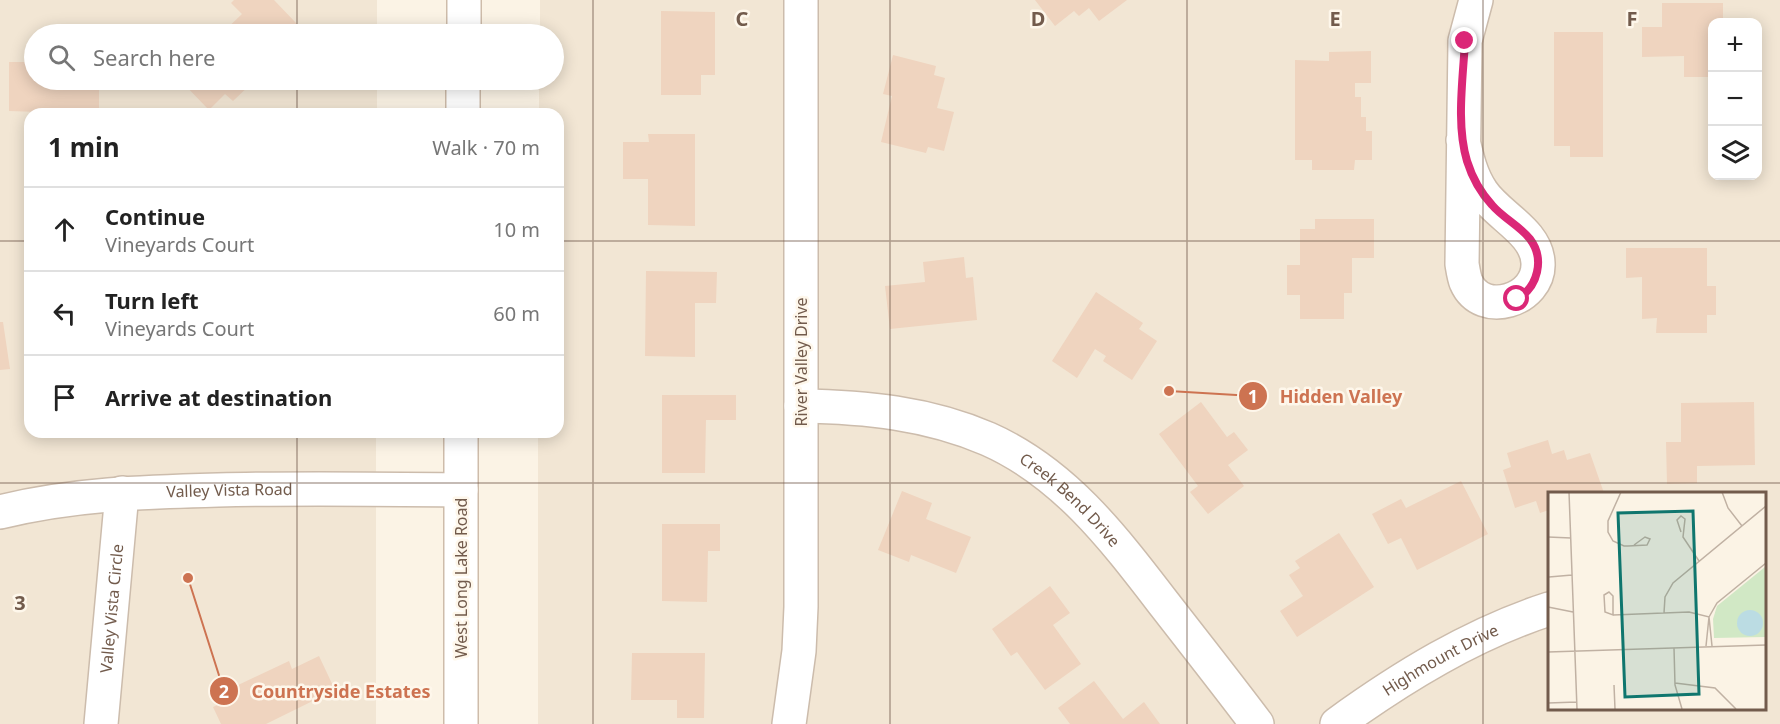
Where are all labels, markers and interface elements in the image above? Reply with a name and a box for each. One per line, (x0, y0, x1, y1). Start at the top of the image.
text: C (736, 5, 749, 32)
text: D (1031, 5, 1045, 32)
text: E (1329, 5, 1341, 32)
text: F (1627, 5, 1637, 32)
map controls (1708, 18, 1762, 180)
button: + (1708, 18, 1762, 72)
search box (24, 24, 564, 90)
route end (1451, 27, 1477, 53)
icon: search (45, 41, 78, 74)
text: Search here (93, 42, 215, 72)
button: − (1708, 72, 1762, 126)
button: layers (1708, 126, 1762, 180)
text: 1 min (48, 129, 120, 165)
text: Walk · 70 m (432, 134, 540, 161)
text: Continue (105, 201, 205, 231)
icon: ahead (48, 213, 81, 246)
text: 10 m (493, 216, 540, 243)
text: Vineyards Court (105, 231, 254, 258)
text: Turn left (105, 285, 199, 315)
route start (1503, 285, 1529, 311)
icon: left (48, 297, 81, 330)
street label: River Valley Drive (790, 297, 812, 427)
text: 60 m (493, 300, 540, 327)
text: Vineyards Court (105, 315, 254, 342)
callout: Hidden Valley (1238, 378, 1415, 414)
icon: arrive (48, 381, 81, 414)
text: Arrive at destination (105, 382, 332, 412)
text: 1 (1248, 384, 1258, 408)
text: Hidden Valley (1280, 384, 1403, 408)
street label: Creek Bend Drive (1015, 447, 1125, 551)
street label: Valley Vista Road (166, 478, 293, 503)
inset map (1548, 492, 1765, 709)
street label: West Long Lake Road (450, 498, 472, 658)
street label: Valley Vista Circle (95, 543, 128, 674)
text: 3 (14, 589, 26, 616)
street label: Highmount Drive (1378, 619, 1502, 701)
callout: Countryside Estates (209, 673, 442, 709)
text: 2 (219, 679, 229, 703)
text: Countryside Estates (252, 679, 430, 703)

